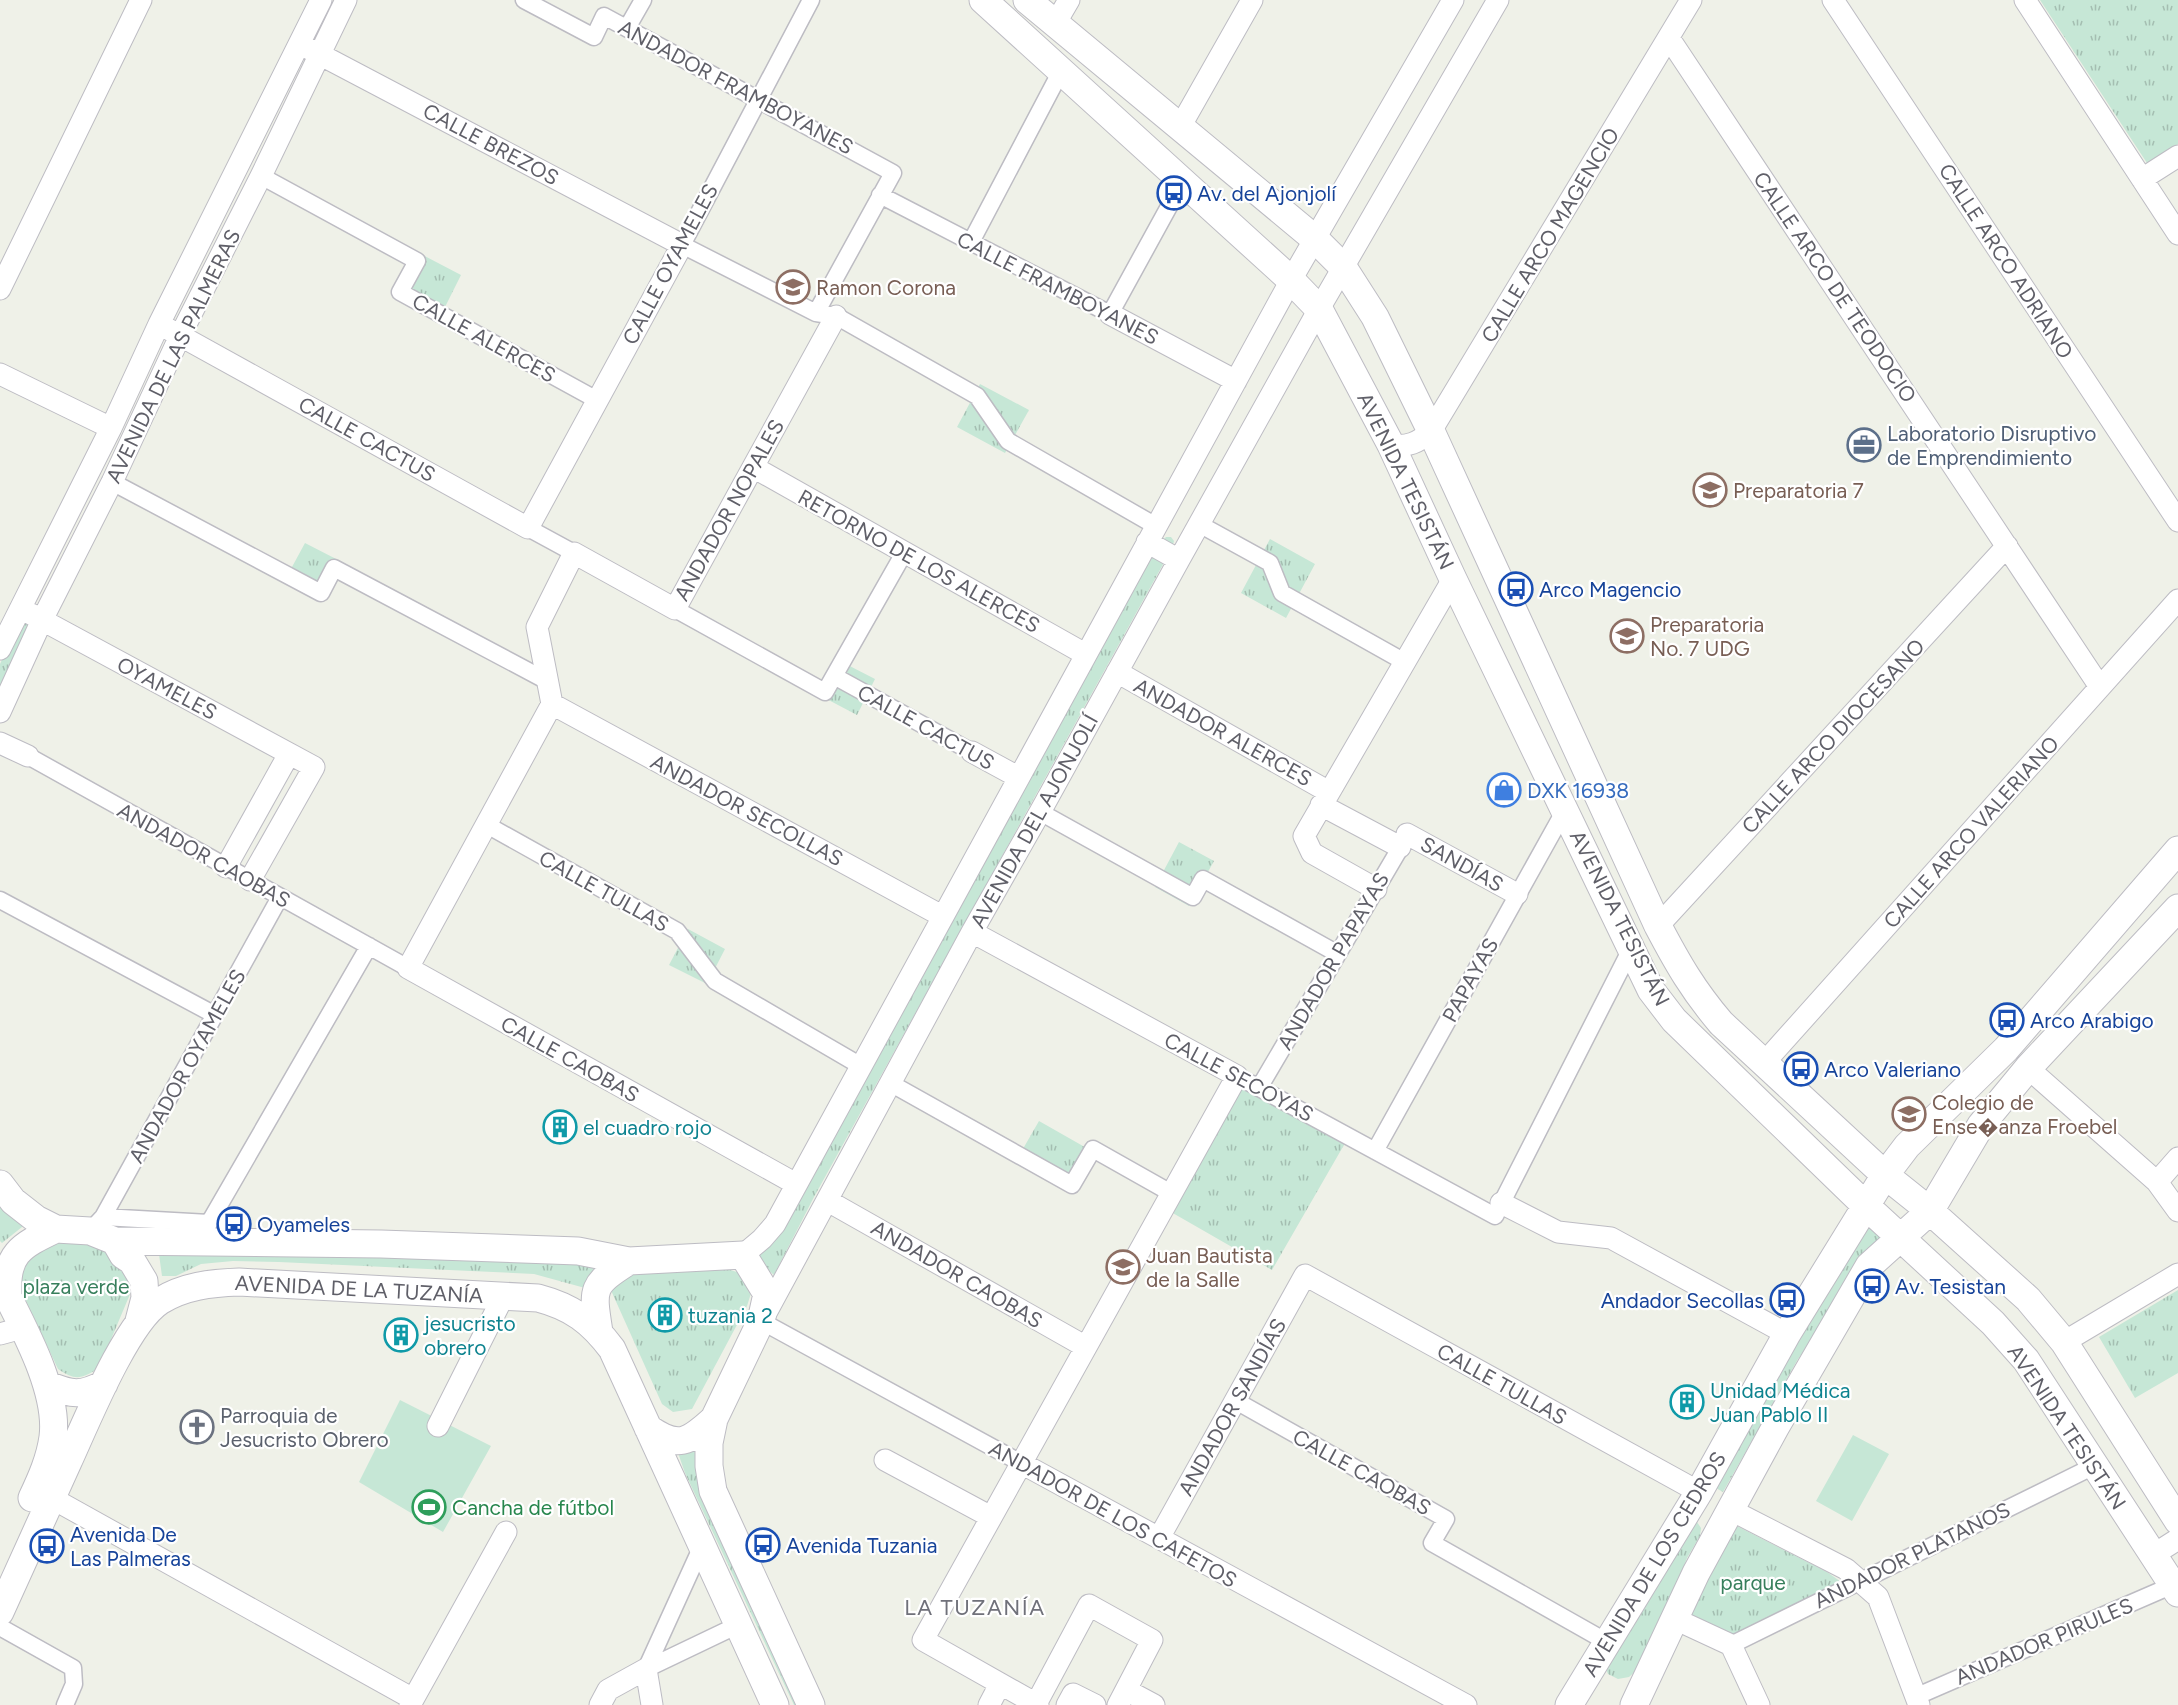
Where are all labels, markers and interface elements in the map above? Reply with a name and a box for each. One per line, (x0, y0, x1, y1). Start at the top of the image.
street label: ANDADOR FRAMBOYANES (614, 14, 858, 160)
street label: CALLE BREZOS (419, 98, 563, 190)
street label: CALLE ARCO MAGENCIO (1476, 123, 1624, 347)
street label: CALLE ARCO ADRIANO (1934, 159, 2078, 363)
street label: CALLE ARCO DE TEODOCIO (1748, 167, 1922, 407)
bus stop icon: Av. del Ajonjolí (1156, 175, 1192, 211)
street label: CALLE OYAMELES (617, 179, 723, 349)
place label: Av. del Ajonjolí (1197, 181, 1337, 206)
street label: AVENIDA DE LAS PALMERAS (101, 225, 245, 487)
street label: CALLE FRAMBOYANES (953, 226, 1163, 350)
school or university icon: Ramon Corona (775, 269, 811, 305)
place label: Ramon Corona (816, 275, 956, 300)
street label: CALLE ALERCES (408, 288, 560, 388)
street label: AVENIDA TESISTÁN (1352, 388, 1460, 574)
street label: CALLE CACTUS (294, 391, 440, 487)
street label: ANDADOR NOPALES (669, 415, 789, 605)
place label: Laboratorio Disruptivo de Emprendimiento (1887, 421, 2096, 470)
office icon: Laboratorio Disruptivo de Emprendimiento (1846, 427, 1882, 463)
school or university icon: Preparatoria 7 (1692, 472, 1728, 508)
place label: Preparatoria 7 (1733, 478, 1864, 503)
street label: RETORNO DE LOS ALERCES (794, 484, 1044, 638)
bus stop icon: Arco Magencio (1498, 571, 1534, 607)
place label: Arco Magencio (1539, 577, 1681, 602)
place label: Preparatoria No. 7 UDG (1650, 612, 1764, 661)
school or university icon: Preparatoria No. 7 UDG (1609, 618, 1645, 654)
street label: CALLE ARCO DIOCESANO (1736, 634, 1930, 838)
street label: OYAMELES (113, 651, 221, 725)
street label: ANDADOR ALERCES (1130, 673, 1316, 791)
street label: CALLE CACTUS (853, 679, 999, 775)
street label: AVENIDA DEL AJONJOLÍ (965, 709, 1104, 932)
street label: CALLE ARCO VALERIANO (1878, 731, 2064, 933)
street label: ANDADOR SECOLLAS (647, 749, 847, 871)
shop icon: DXK 16938 (1486, 772, 1522, 808)
place label: DXK 16938 (1527, 778, 1629, 803)
street label: ANDADOR CAOBAS (113, 797, 295, 913)
street label: AVENIDA TESISTÁN (1565, 826, 1675, 1010)
street label: SANDÍAS (1416, 831, 1508, 897)
street label: CALLE TULLAS (535, 845, 673, 937)
street label: ANDADOR PAPAYAS (1272, 868, 1394, 1054)
street label: PAPAYAS (1437, 934, 1503, 1026)
street label: ANDADOR OYAMELES (123, 965, 251, 1167)
bus stop icon: Arco Arabigo (1989, 1002, 2025, 1038)
place label: Arco Arabigo (2030, 1008, 2154, 1033)
street label: CALLE CAOBAS (497, 1011, 643, 1107)
street label: CALLE SECOYAS (1160, 1027, 1318, 1127)
bus stop icon: Arco Valeriano (1783, 1051, 1819, 1087)
place label: Arco Valeriano (1824, 1057, 1961, 1082)
place label: Colegio de Ense�anza Froebel (1932, 1090, 2117, 1139)
school or university icon: Colegio de Ense�anza Froebel (1891, 1096, 1927, 1132)
building icon: el cuadro rojo (542, 1109, 578, 1145)
place label: el cuadro rojo (583, 1115, 712, 1140)
bus stop icon: Oyameles (216, 1206, 252, 1242)
place label: Oyameles (257, 1212, 350, 1237)
street label: ANDADOR CAOBAS (867, 1215, 1047, 1333)
place label: Juan Bautista de la Salle (1146, 1243, 1273, 1292)
school or university icon: Juan Bautista de la Salle (1105, 1249, 1141, 1285)
bus stop icon: Av. Tesistan (1854, 1268, 1890, 1304)
street label: AVENIDA DE LA TUZANÍA (234, 1270, 484, 1308)
park label: plaza verde (23, 1274, 129, 1299)
place label: Av. Tesistan (1895, 1274, 2006, 1299)
bus stop icon: Andador Secollas (1769, 1282, 1805, 1318)
place label: Andador Secollas (1601, 1288, 1764, 1313)
building icon: tuzania 2 (647, 1297, 683, 1333)
place label: tuzania 2 (688, 1303, 773, 1328)
place label: jesucristo obrero (422, 1311, 516, 1360)
street label: ANDADOR SANDÍAS (1173, 1314, 1291, 1500)
building icon: jesucristo obrero (383, 1317, 419, 1353)
street label: CALLE TULLAS (1433, 1338, 1571, 1430)
street label: AVENIDA TESISTÁN (2002, 1340, 2132, 1514)
place label: Unidad Médica Juan Pablo II (1710, 1378, 1850, 1427)
building icon: Unidad Médica Juan Pablo II (1669, 1384, 1705, 1420)
place label: Parroquia de Jesucristo Obrero (220, 1403, 389, 1452)
church icon: Parroquia de Jesucristo Obrero (179, 1409, 215, 1445)
street label: CALLE CAOBAS (1289, 1424, 1435, 1520)
street label: ANDADOR DE LOS CAFETOS (985, 1435, 1241, 1593)
street label: AVENIDA DE LOS CEDROS (1577, 1447, 1731, 1681)
sports icon: Cancha de fútbol (411, 1489, 447, 1525)
place label: Cancha de fútbol (452, 1495, 614, 1520)
street label: ANDADOR PLATANOS (1810, 1497, 2014, 1613)
place label: Avenida De Las Palmeras (70, 1522, 191, 1571)
bus stop icon: Avenida Tuzania (745, 1527, 781, 1563)
bus stop icon: Avenida De Las Palmeras (29, 1528, 65, 1564)
place label: Avenida Tuzania (786, 1533, 938, 1558)
park label: parque (1720, 1570, 1786, 1595)
street label: ANDADOR PIRULES (1952, 1592, 2136, 1690)
district label: LA TUZANÍA (904, 1594, 1046, 1621)

